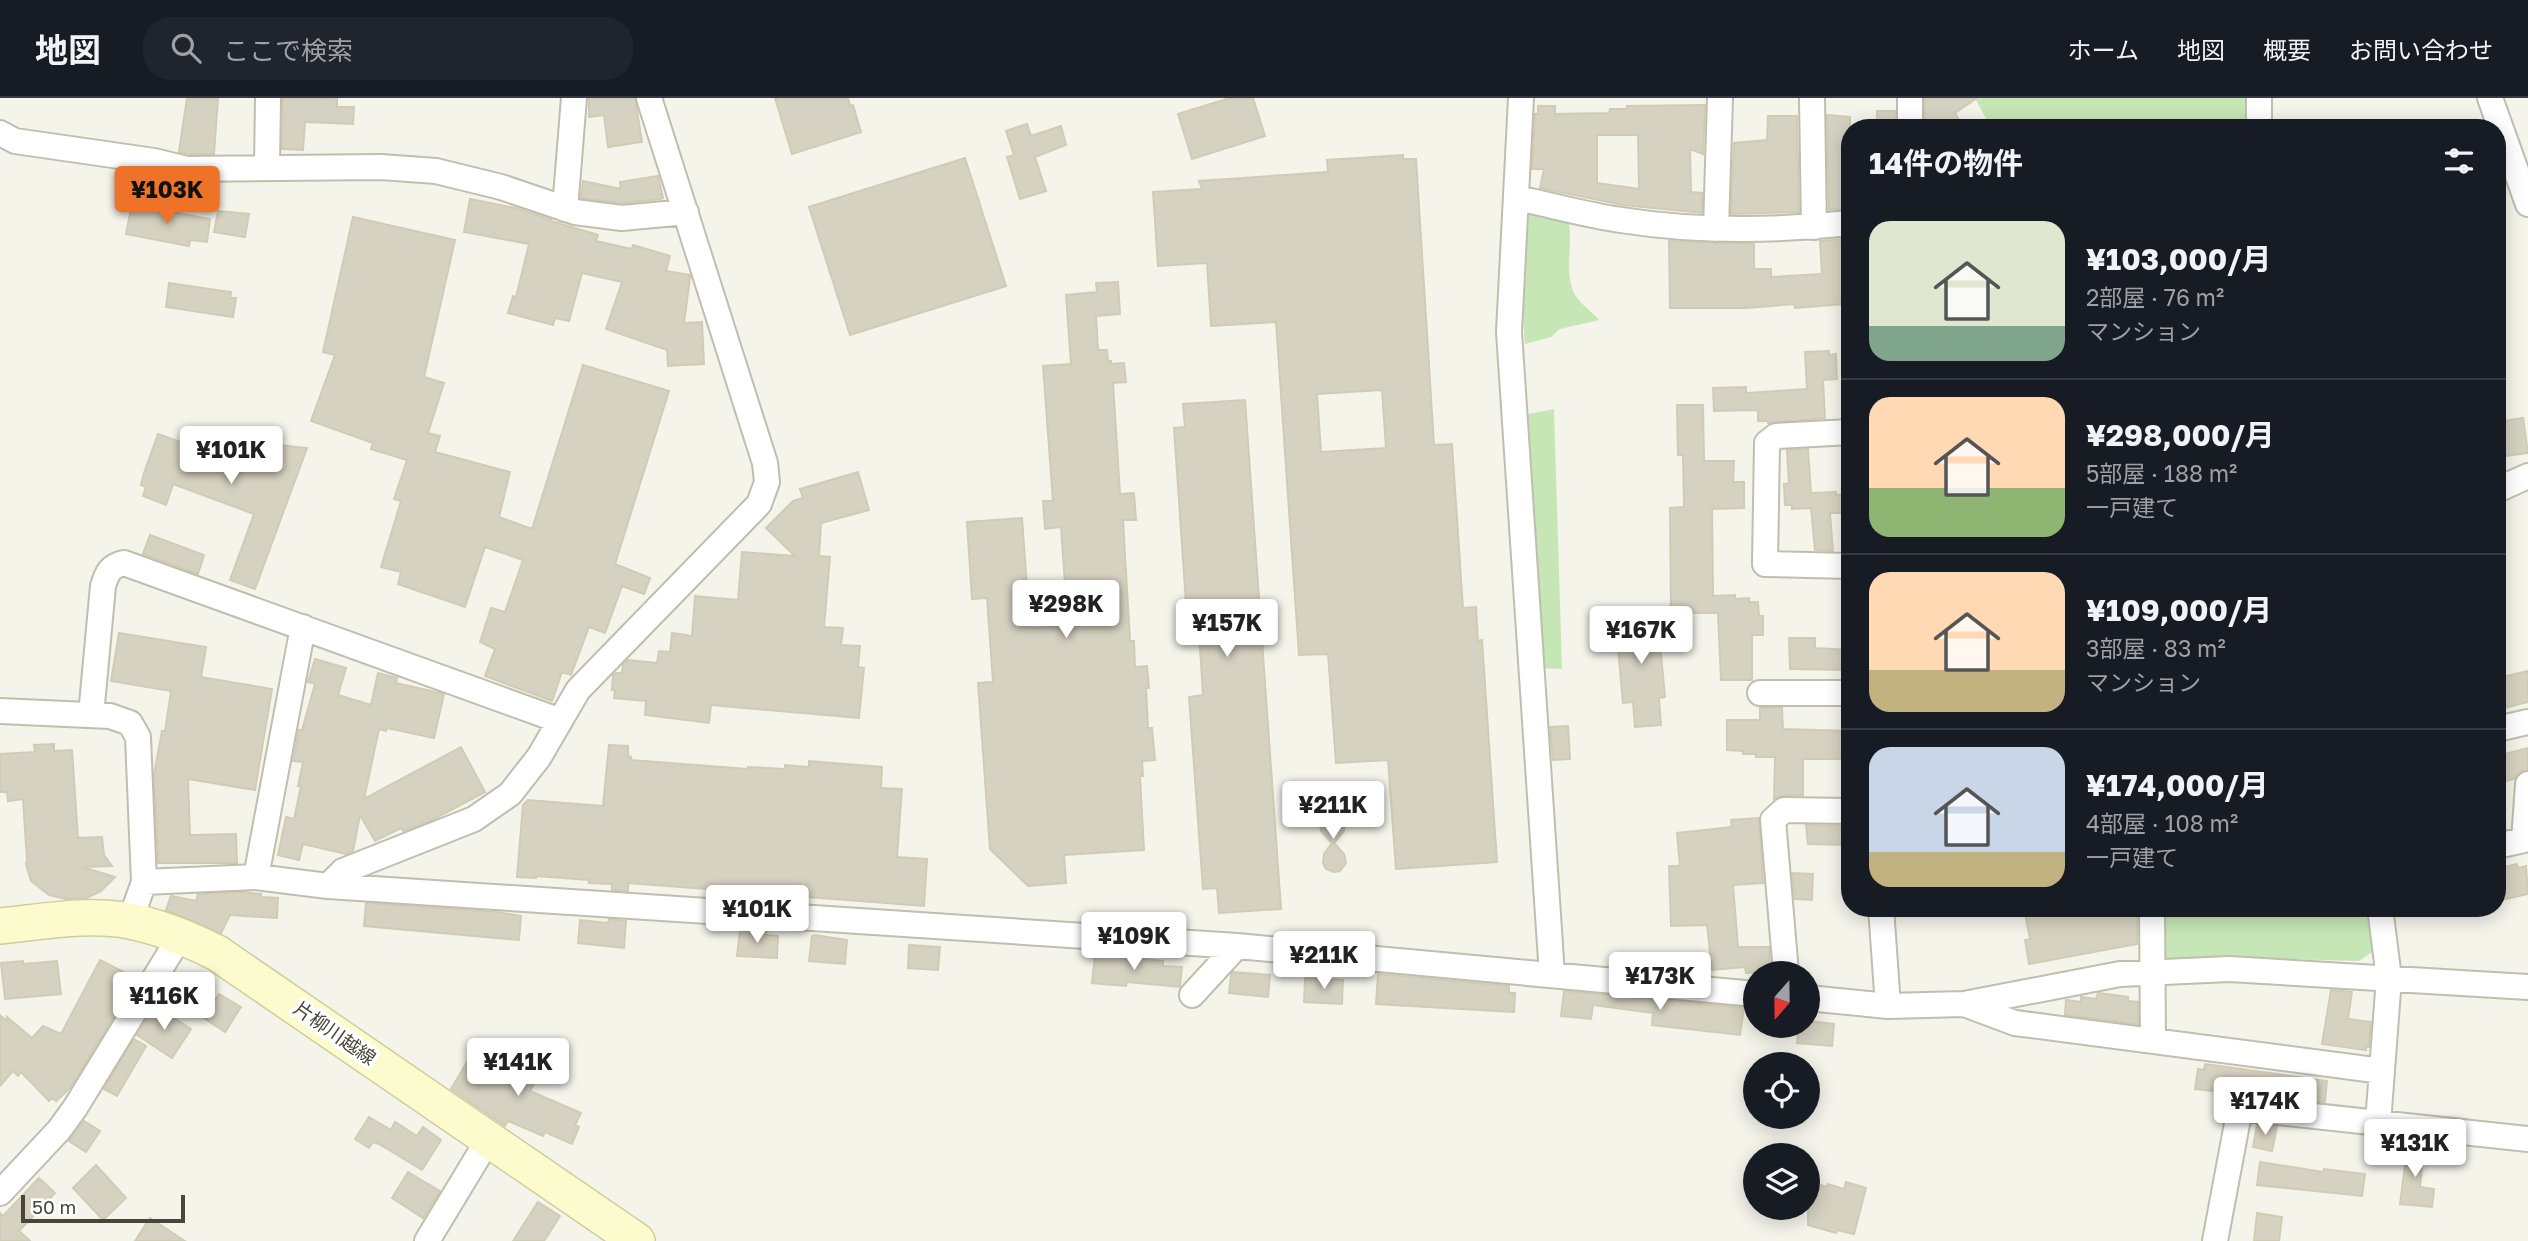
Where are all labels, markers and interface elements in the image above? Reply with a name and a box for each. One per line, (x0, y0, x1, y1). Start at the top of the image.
search box (143, 17, 633, 80)
icon: search (167, 29, 205, 67)
text: 地図 (35, 30, 101, 69)
text: ここで検索 (223, 35, 353, 66)
text: ホーム (2068, 35, 2139, 64)
text: 地図 (2177, 35, 2225, 64)
text: 概要 (2263, 35, 2311, 64)
text: お問い合わせ (2349, 35, 2493, 64)
icon: filters (2440, 142, 2478, 180)
text: 14件の物件 (1869, 145, 2023, 181)
pin: ¥103K (118, 166, 216, 226)
text: ¥103K (131, 175, 203, 203)
text: ¥103,000/月 (2086, 241, 2272, 277)
icon: home (1925, 249, 2009, 333)
text: 2部屋 · 76 m² (2086, 283, 2224, 311)
text: マンション (2086, 317, 2201, 345)
text: ¥298,000/月 (2086, 417, 2275, 453)
icon: home (1925, 425, 2009, 509)
pin: ¥101K (182, 426, 280, 486)
text: ¥101K (196, 435, 266, 463)
text: 5部屋 · 188 m² (2086, 459, 2237, 487)
text: 一戸建て (2086, 493, 2178, 521)
pin: ¥298K (1017, 580, 1115, 640)
text: ¥298K (1028, 589, 1104, 617)
text: ¥109,000/月 (2086, 592, 2272, 628)
pin: ¥157K (1178, 600, 1276, 659)
icon: home (1925, 600, 2009, 684)
pin: ¥167K (1592, 606, 1690, 666)
text: ¥157K (1192, 608, 1262, 636)
text: ¥167K (1606, 615, 1676, 643)
text: 3部屋 · 83 m² (2086, 634, 2226, 662)
text: マンション (2086, 668, 2201, 696)
text: ¥174,000/月 (2086, 767, 2269, 803)
icon: home (1925, 775, 2009, 859)
pin: ¥211K (1284, 782, 1382, 841)
text: ¥211K (1298, 790, 1368, 818)
text: 4部屋 · 108 m² (2086, 809, 2238, 837)
text: 一戸建て (2086, 843, 2178, 871)
pin: ¥101K (708, 886, 806, 945)
text: ¥101K (722, 894, 792, 922)
pin: ¥109K (1085, 912, 1183, 972)
text: ¥109K (1097, 921, 1171, 949)
pin: ¥211K (1275, 932, 1373, 991)
text: ¥211K (1289, 940, 1359, 968)
pin: ¥173K (1611, 953, 1709, 1012)
text: ¥173K (1625, 961, 1695, 989)
north arrow (1743, 961, 1820, 1038)
map controls (1743, 961, 1820, 1220)
pin: ¥116K (115, 972, 213, 1032)
text: ¥116K (129, 981, 199, 1009)
street label: 片柳川越線 (290, 996, 381, 1069)
pin: ¥141K (469, 1038, 567, 1098)
text: ¥141K (483, 1047, 553, 1075)
button: locate (1743, 1052, 1820, 1129)
pin: ¥174K (2216, 1077, 2314, 1137)
text: ¥174K (2230, 1086, 2300, 1114)
pin: ¥131K (2366, 1119, 2464, 1179)
text: ¥131K (2380, 1128, 2450, 1156)
button: layers (1743, 1143, 1820, 1220)
scale bar (21, 1192, 186, 1224)
text: 50 m (32, 1195, 76, 1218)

